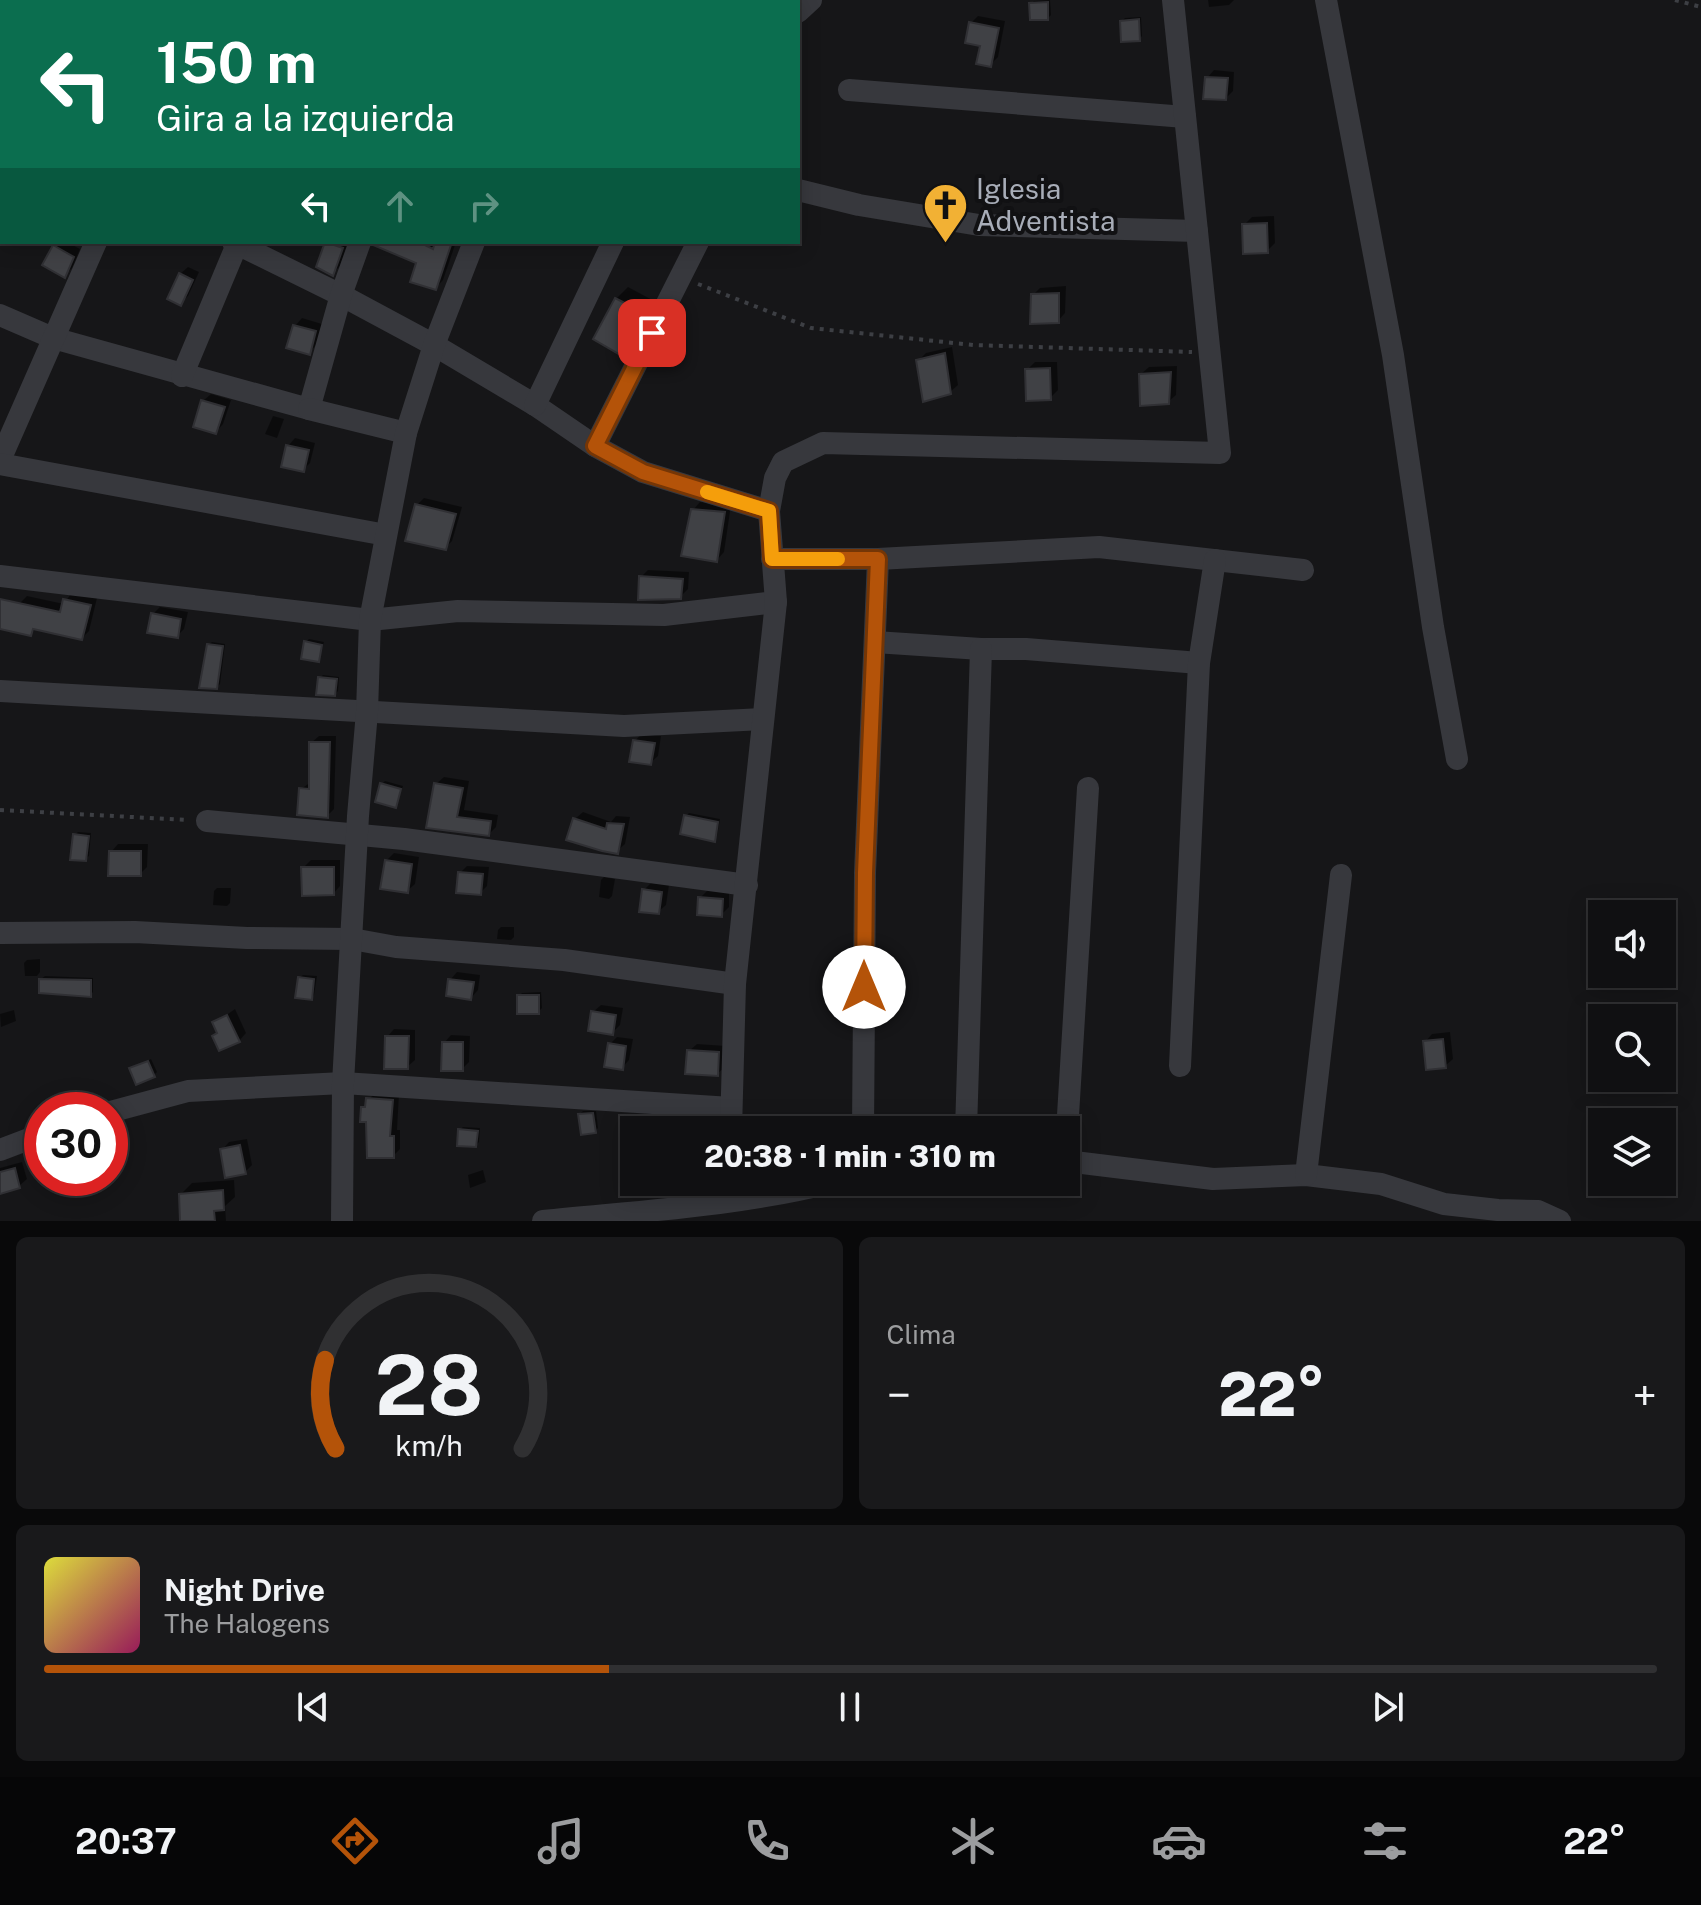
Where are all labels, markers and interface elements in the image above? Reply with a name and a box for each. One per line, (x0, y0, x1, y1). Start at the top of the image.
text: 150 m (156, 30, 317, 96)
icon: left (24, 32, 128, 136)
text: Gira a la izquierda (156, 97, 455, 139)
place label: Iglesia Adventista (976, 172, 1115, 237)
church icon: Iglesia Adventista (921, 181, 969, 244)
icon: left (294, 184, 338, 228)
icon: ahead (378, 184, 422, 228)
icon: right (462, 184, 506, 228)
pin (618, 299, 686, 367)
icon: arrive (630, 311, 674, 355)
map controls (1588, 900, 1676, 1196)
button: sound (1588, 900, 1676, 988)
position arrow (822, 945, 906, 1029)
button: search (1588, 1004, 1676, 1092)
speed limit sign: 30 (24, 1092, 128, 1196)
button: layers (1588, 1108, 1676, 1196)
text: 20:38 · 1 min · 310 m (704, 1138, 996, 1174)
text: Clima (887, 1319, 956, 1350)
text: 28 (375, 1336, 484, 1434)
text: 22° (1218, 1359, 1325, 1430)
text: − (887, 1369, 911, 1421)
text: + (1633, 1369, 1657, 1421)
text: km/h (396, 1429, 463, 1462)
text: Night Drive (164, 1572, 325, 1608)
text: The Halogens (164, 1608, 330, 1639)
icon: previous (291, 1685, 335, 1729)
icon: pause (828, 1685, 872, 1729)
icon: next (1366, 1685, 1410, 1729)
icon: directions (327, 1813, 383, 1869)
icon: music (533, 1813, 589, 1869)
icon: phone (739, 1813, 795, 1869)
icon: climate (945, 1813, 1001, 1869)
icon: car (1151, 1813, 1207, 1869)
icon: filters (1357, 1813, 1413, 1869)
text: 20:37 (75, 1820, 177, 1862)
text: 22° (1563, 1820, 1626, 1862)

